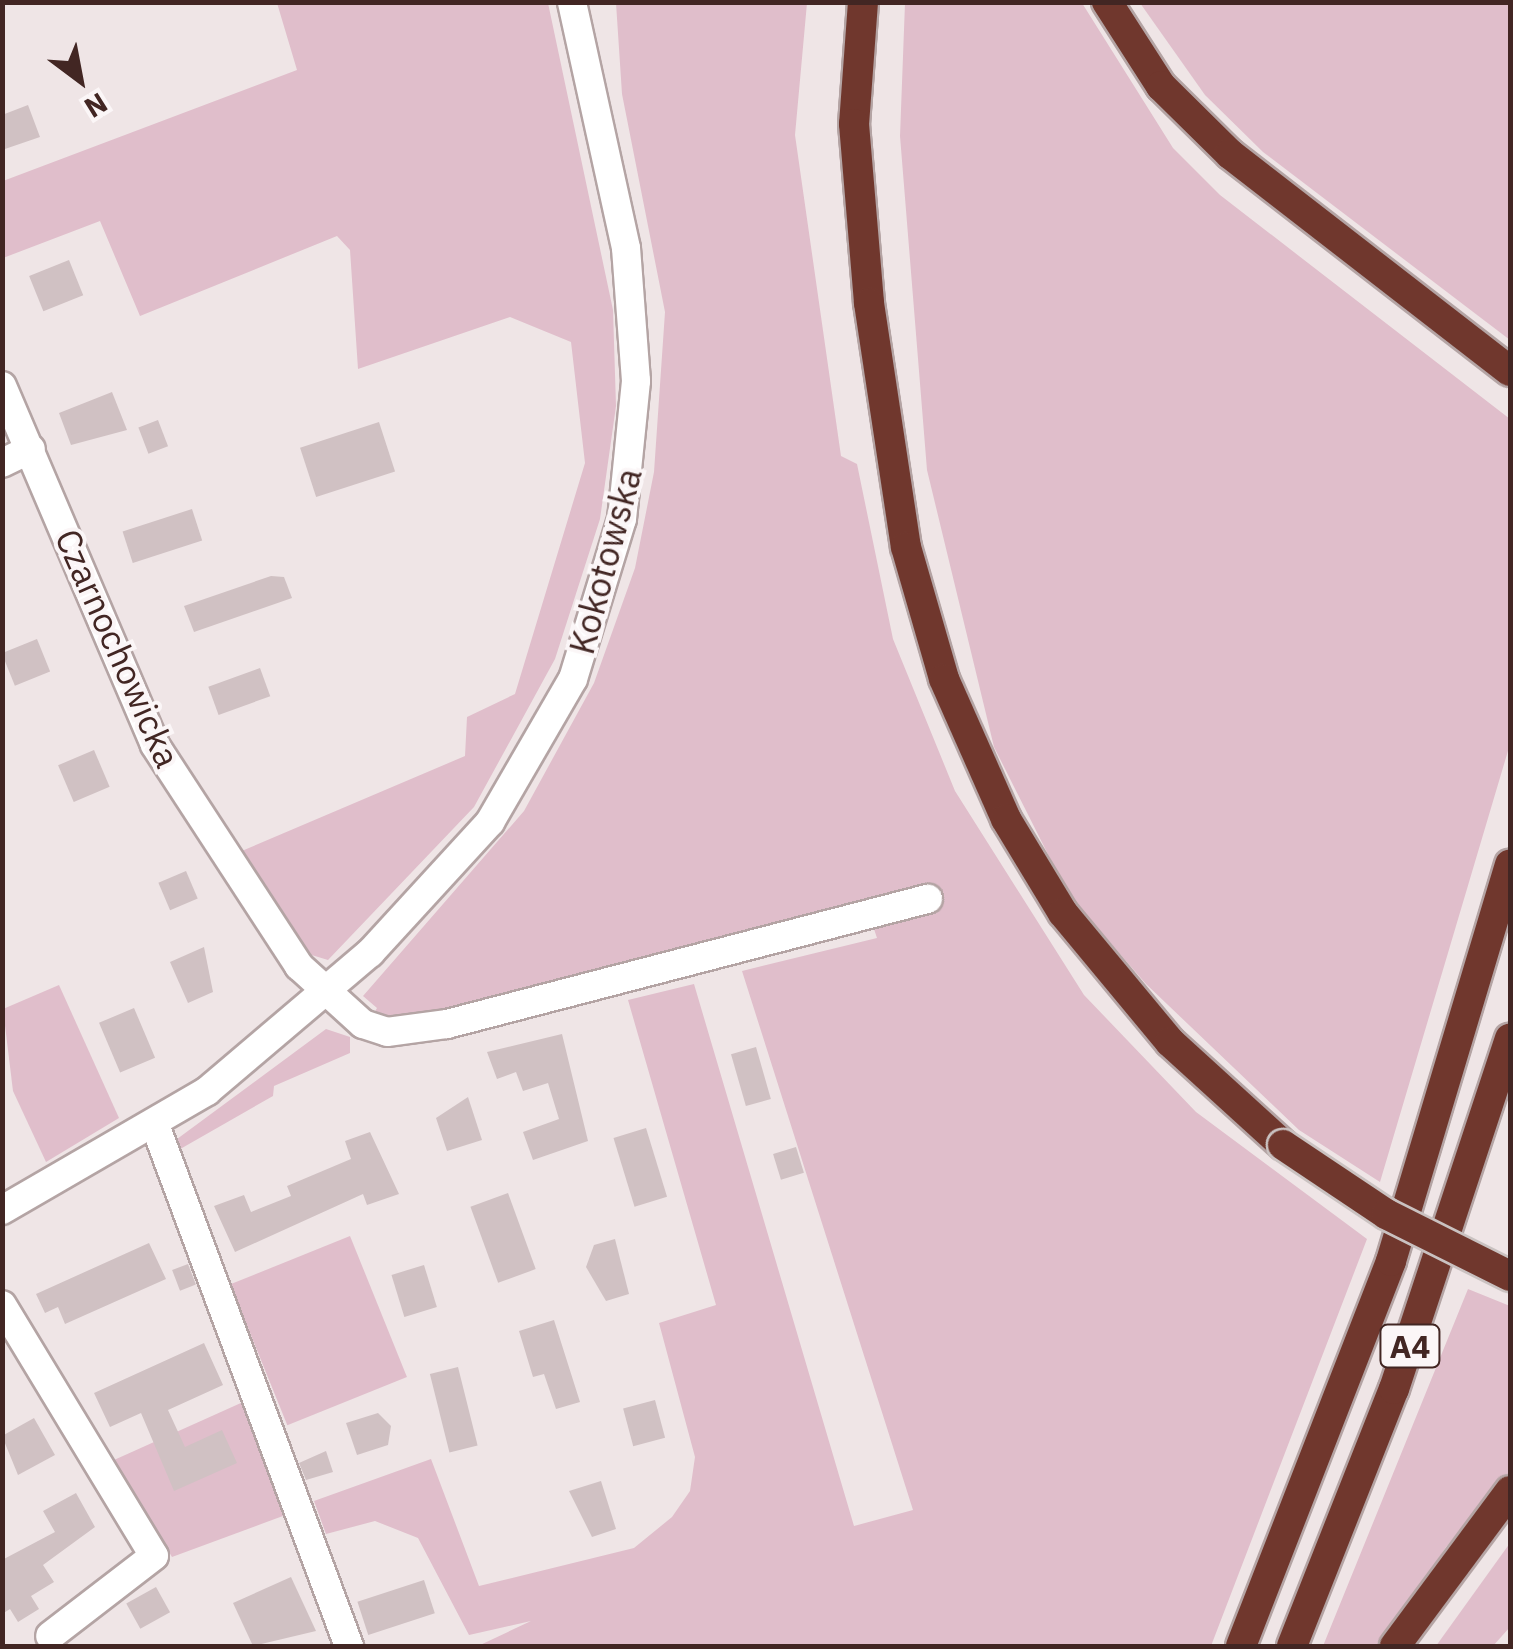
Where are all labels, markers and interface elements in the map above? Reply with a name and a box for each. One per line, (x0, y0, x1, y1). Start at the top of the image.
north arrow (30, 30, 130, 130)
text: N (78, 85, 115, 127)
street label: Kokotowska (560, 463, 650, 659)
street label: Czarnochowicka (47, 522, 189, 774)
road number: A4 (1378, 1319, 1442, 1373)

